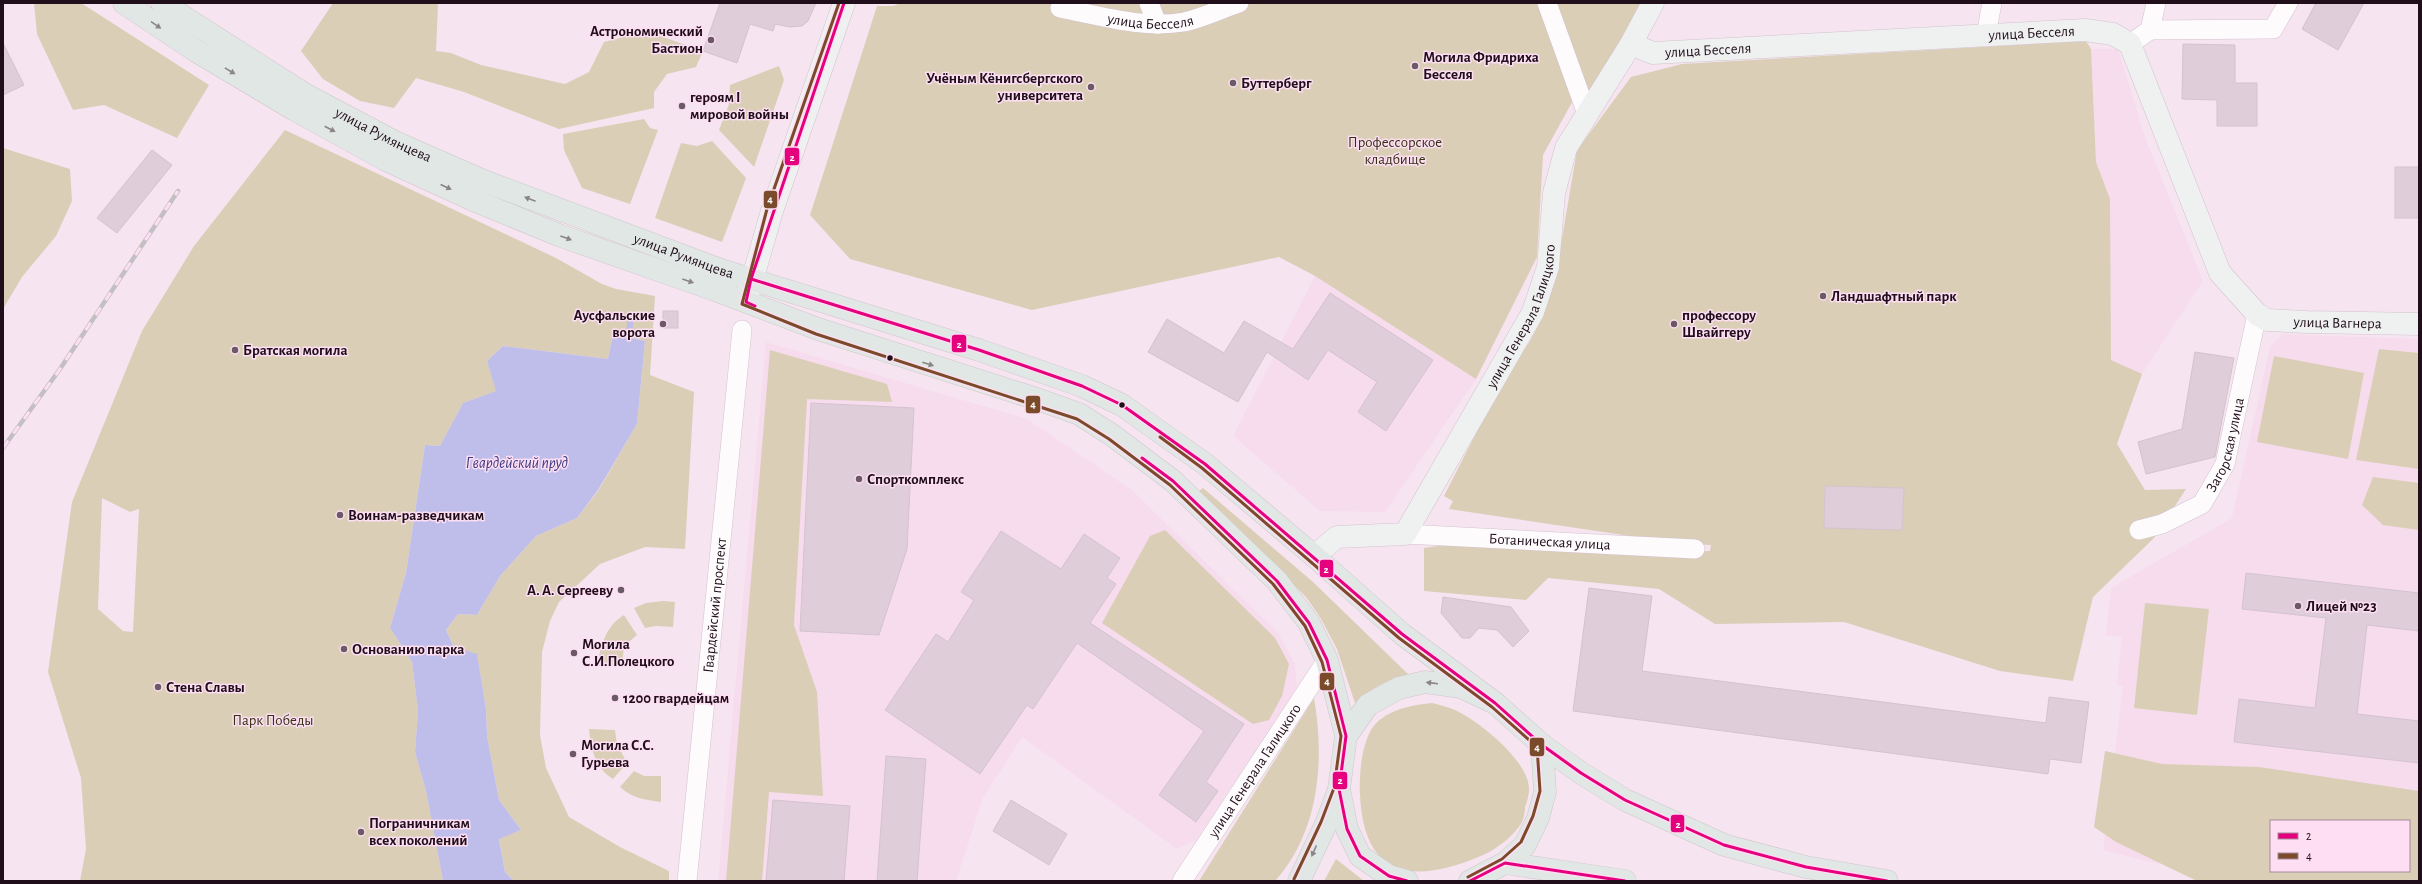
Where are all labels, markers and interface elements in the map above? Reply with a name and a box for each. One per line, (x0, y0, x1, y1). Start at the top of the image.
street label: улица Бесселя (1105, 10, 1195, 32)
one-way arrow (150, 21, 162, 28)
street label: улица Бесселя (1987, 23, 2075, 43)
place label: Астрономический Бастион (590, 24, 703, 56)
marker: Астрономический Бастион (706, 35, 716, 45)
street label: улица Бесселя (1664, 40, 1752, 60)
place label: Могила Фридриха Бесселя (1423, 50, 1539, 82)
marker: Могила Фридриха Бесселя (1410, 61, 1420, 71)
one-way arrow (224, 68, 236, 75)
place label: Учёным Кёнигсбергского университета (926, 71, 1083, 103)
place label: Буттерберг (1241, 76, 1312, 91)
marker: Буттерберг (1228, 78, 1238, 88)
marker: Учёным Кёнигсбергского университета (1086, 82, 1096, 92)
place label: героям I мировой войны (690, 90, 789, 122)
marker: героям I мировой войны (677, 101, 687, 111)
street label: улица Румянцева (332, 104, 434, 165)
one-way arrow (324, 126, 336, 132)
park label: Профессорское кладбище (1348, 135, 1442, 167)
line badge: 2 (784, 147, 800, 166)
text: 2 (789, 152, 795, 163)
one-way arrow (440, 184, 451, 190)
line badge: 4 (763, 190, 778, 209)
text: 4 (767, 194, 773, 205)
one-way arrow (524, 196, 536, 202)
street label: улица Румянцева (631, 230, 736, 281)
one-way arrow (560, 235, 572, 241)
street label: улица Генерала Галицкого (1483, 244, 1557, 391)
one-way arrow (683, 278, 695, 284)
place label: Ландшафтный парк (1831, 289, 1957, 304)
marker: Ландшафтный парк (1818, 291, 1828, 301)
place label: Аусфальские ворота (574, 308, 655, 340)
place label: профессору Швайггеру (1682, 308, 1756, 340)
street label: улица Вагнера (2292, 314, 2382, 331)
marker: Аусфальские ворота (658, 319, 668, 329)
marker: профессору Швайггеру (1669, 319, 1679, 329)
line badge: 2 (951, 334, 967, 353)
text: 2 (956, 339, 962, 350)
place label: Братская могила (243, 343, 348, 358)
marker: Братская могила (230, 345, 240, 355)
unlabelled marker (885, 353, 895, 363)
one-way arrow (923, 361, 935, 367)
line badge: 4 (1025, 395, 1041, 414)
street label: Загорская улица (2203, 396, 2246, 495)
text: 4 (1030, 399, 1036, 410)
unlabelled marker (1117, 400, 1127, 410)
water label: Гвардейский пруд (466, 455, 568, 472)
place label: Спорткомплекс (867, 472, 964, 487)
marker: Спорткомплекс (854, 474, 864, 484)
place label: Воинам-разведчикам (348, 508, 484, 523)
marker: Воинам-разведчикам (335, 510, 345, 520)
street label: Ботаническая улица (1489, 531, 1611, 552)
street label: Гвардейский проспект (700, 537, 729, 674)
line badge: 2 (1319, 559, 1334, 578)
text: 2 (1323, 564, 1329, 575)
place label: А. А. Сергееву (527, 583, 613, 598)
marker: А. А. Сергееву (616, 585, 626, 595)
place label: Лицей №23 (2306, 599, 2377, 614)
marker: Лицей №23 (2293, 601, 2303, 611)
place label: Могила С.И.Полецкого (582, 637, 674, 669)
place label: Основанию парка (352, 642, 464, 657)
marker: Основанию парка (339, 644, 349, 654)
marker: Могила С.И.Полецкого (569, 648, 579, 658)
line badge: 4 (1319, 672, 1335, 691)
text: 4 (1324, 676, 1330, 687)
place label: Стена Славы (166, 680, 245, 695)
one-way arrow (1426, 680, 1438, 686)
marker: Стена Славы (153, 682, 163, 692)
place label: 1200 гвардейцам (623, 691, 729, 706)
marker: 1200 гвардейцам (610, 693, 620, 703)
street label: улица Генерала Галицкого (1205, 701, 1304, 841)
park label: Парк Победы (232, 713, 314, 728)
line badge: 4 (1529, 737, 1545, 757)
place label: Могила С.С. Гурьева (581, 738, 654, 770)
text: 4 (1534, 742, 1540, 753)
marker: Могила С.С. Гурьева (568, 749, 578, 759)
line badge: 2 (1332, 771, 1348, 790)
text: 2 (1337, 775, 1343, 786)
line badge: 2 (1670, 814, 1685, 833)
place label: Пограничникам всех поколений (369, 816, 470, 848)
text: 2 (1675, 819, 1681, 830)
legend (2270, 820, 2410, 872)
marker: Пограничникам всех поколений (356, 827, 366, 837)
text: 2 (2306, 830, 2312, 842)
one-way arrow (1311, 846, 1317, 858)
text: 4 (2306, 850, 2312, 862)

